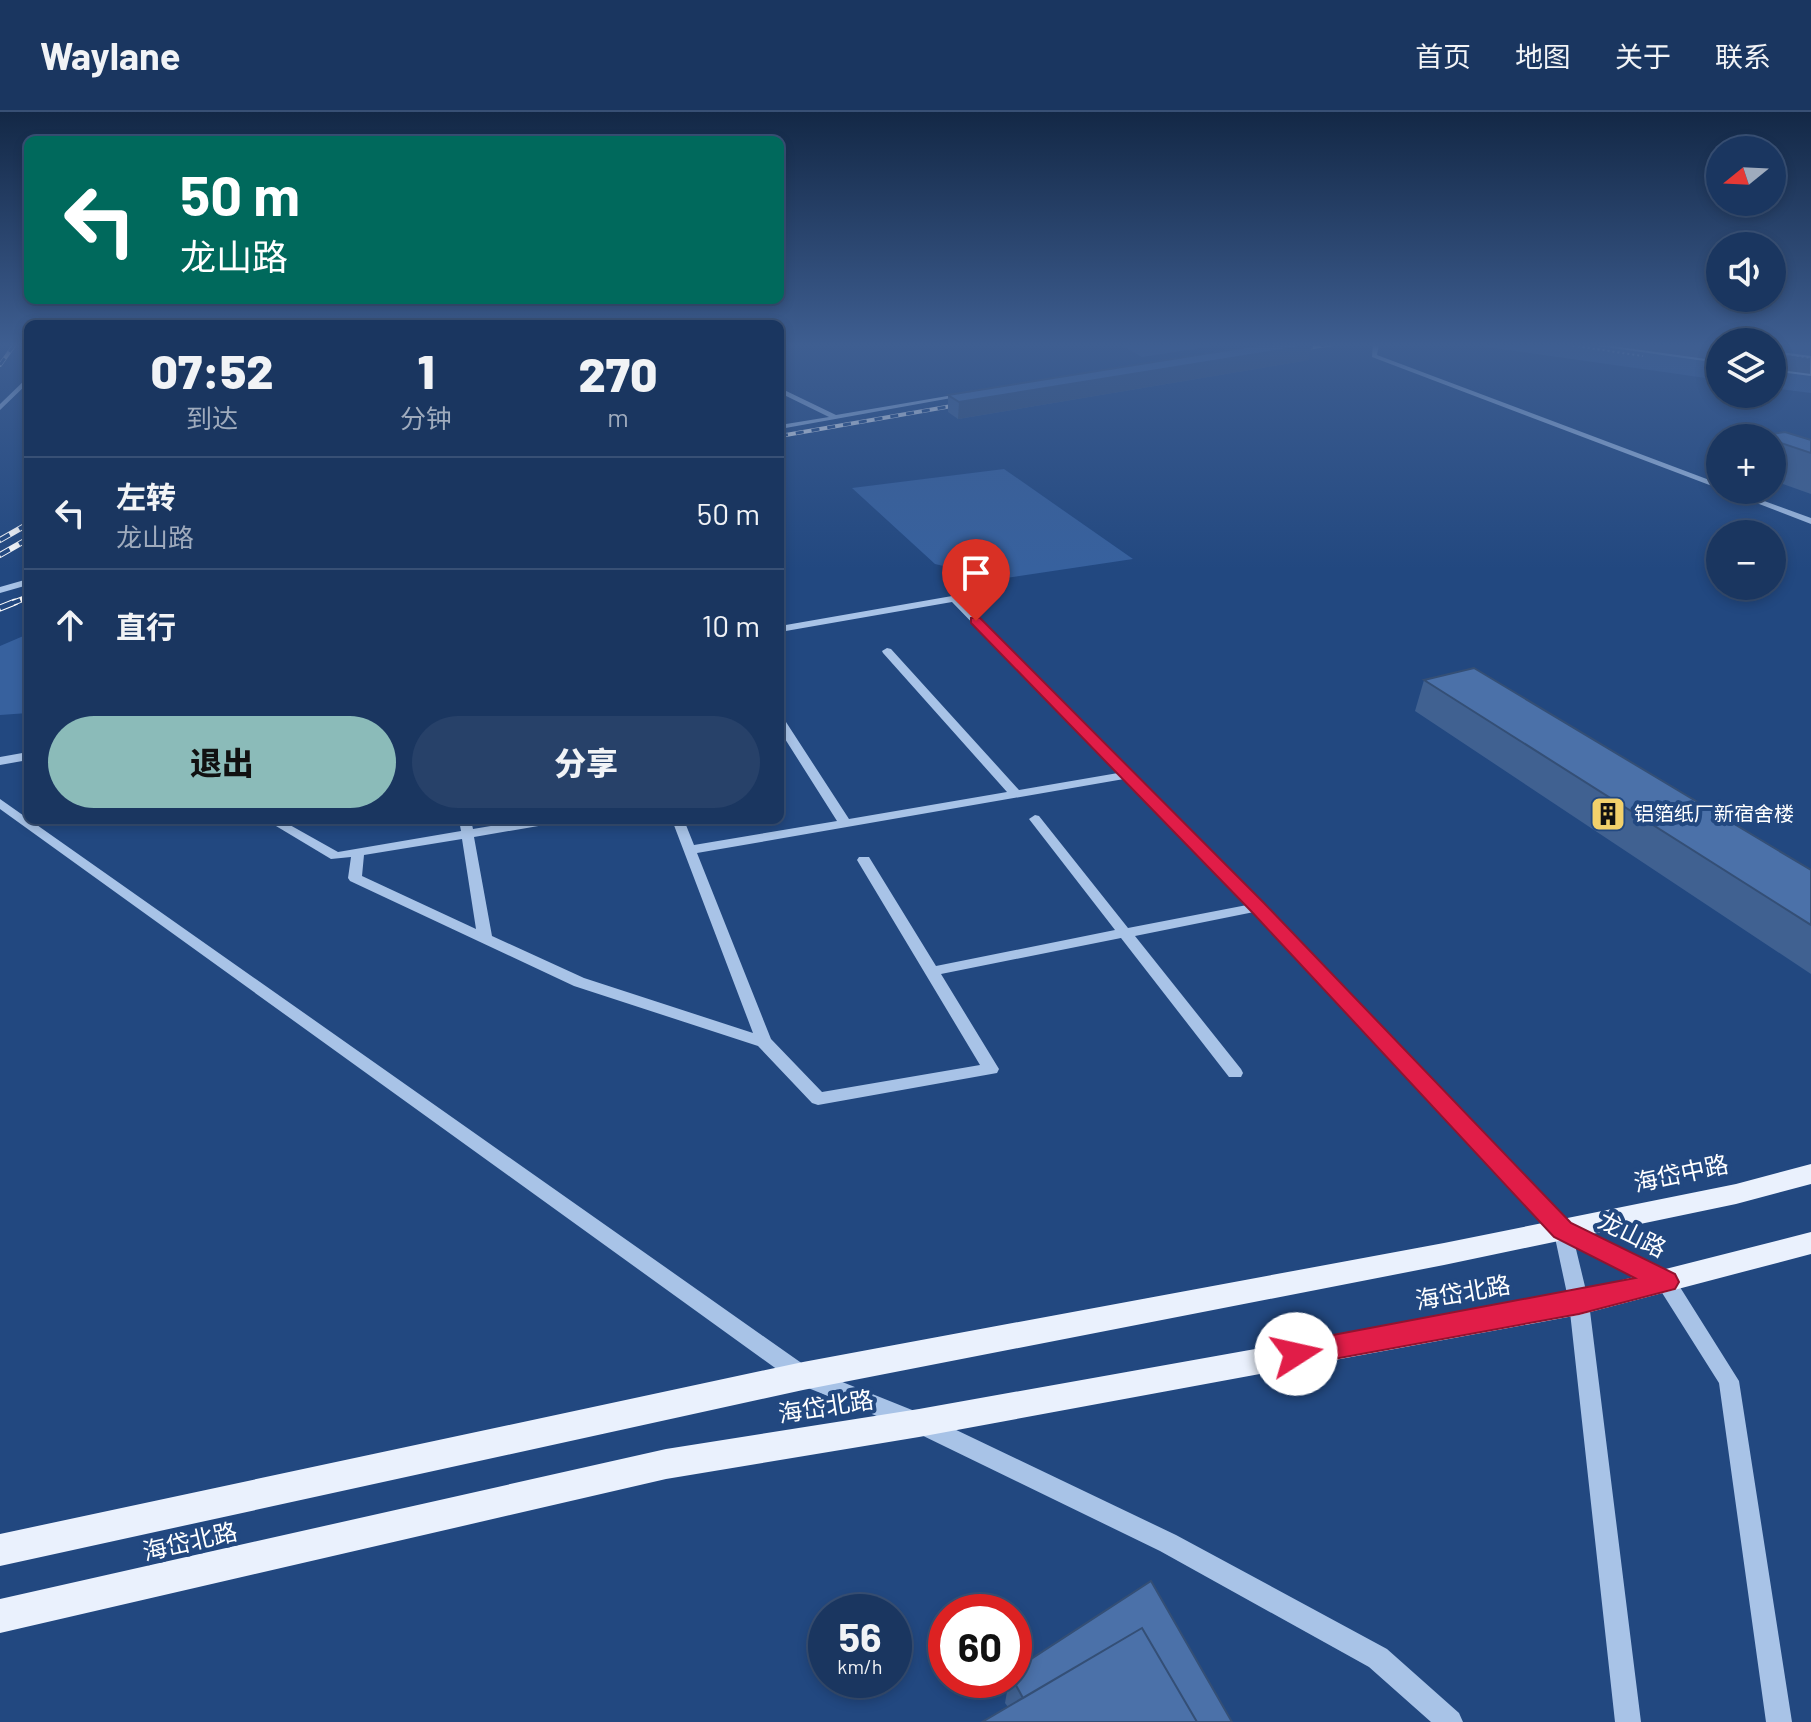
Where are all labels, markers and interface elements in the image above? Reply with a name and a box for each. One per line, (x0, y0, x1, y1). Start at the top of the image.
text: Waylane (40, 32, 181, 78)
text: 首页 (1415, 39, 1471, 73)
text: 地图 (1515, 39, 1571, 73)
text: 关于 (1615, 39, 1671, 73)
text: 联系 (1715, 39, 1771, 73)
north arrow (1706, 136, 1786, 216)
map controls (1706, 136, 1786, 600)
text: 50 m (180, 160, 300, 227)
icon: left (48, 168, 152, 272)
button: sound (1706, 232, 1786, 312)
text: 龙山路 (180, 234, 288, 277)
button: layers (1706, 328, 1786, 408)
text: 07:52 (151, 341, 274, 399)
text: 1 (418, 341, 435, 399)
text: 270 (579, 344, 657, 402)
text: m (607, 401, 629, 432)
text: 到达 (186, 402, 238, 433)
text: 分钟 (400, 402, 452, 433)
button: + (1706, 424, 1786, 504)
text: 左转 (116, 478, 176, 514)
icon: left (48, 491, 92, 535)
text: 50 m (697, 495, 760, 531)
button: − (1706, 520, 1786, 600)
text: 龙山路 (116, 521, 194, 552)
pin (942, 539, 1010, 621)
icon: arrive (954, 551, 998, 595)
icon: ahead (48, 603, 92, 647)
text: 10 m (702, 607, 760, 643)
text: 直行 (116, 608, 176, 644)
button: 退出 (48, 716, 396, 808)
button: 分享 (412, 716, 760, 808)
building icon: 铝箔纸厂新宿舍楼 (1589, 795, 1627, 833)
place label: 铝箔纸厂新宿舍楼 (1634, 801, 1794, 825)
street label: 海岱中路 (1631, 1148, 1731, 1197)
street label: 龙山路 (1594, 1205, 1671, 1262)
street label: 海岱北路 (1413, 1269, 1513, 1314)
position arrow (1254, 1312, 1338, 1396)
street label: 海岱北路 (776, 1384, 875, 1427)
street label: 海岱北路 (140, 1516, 240, 1565)
speed limit sign: 60 (928, 1594, 1032, 1698)
text: 56 (838, 1612, 882, 1660)
text: km/h (837, 1654, 883, 1678)

